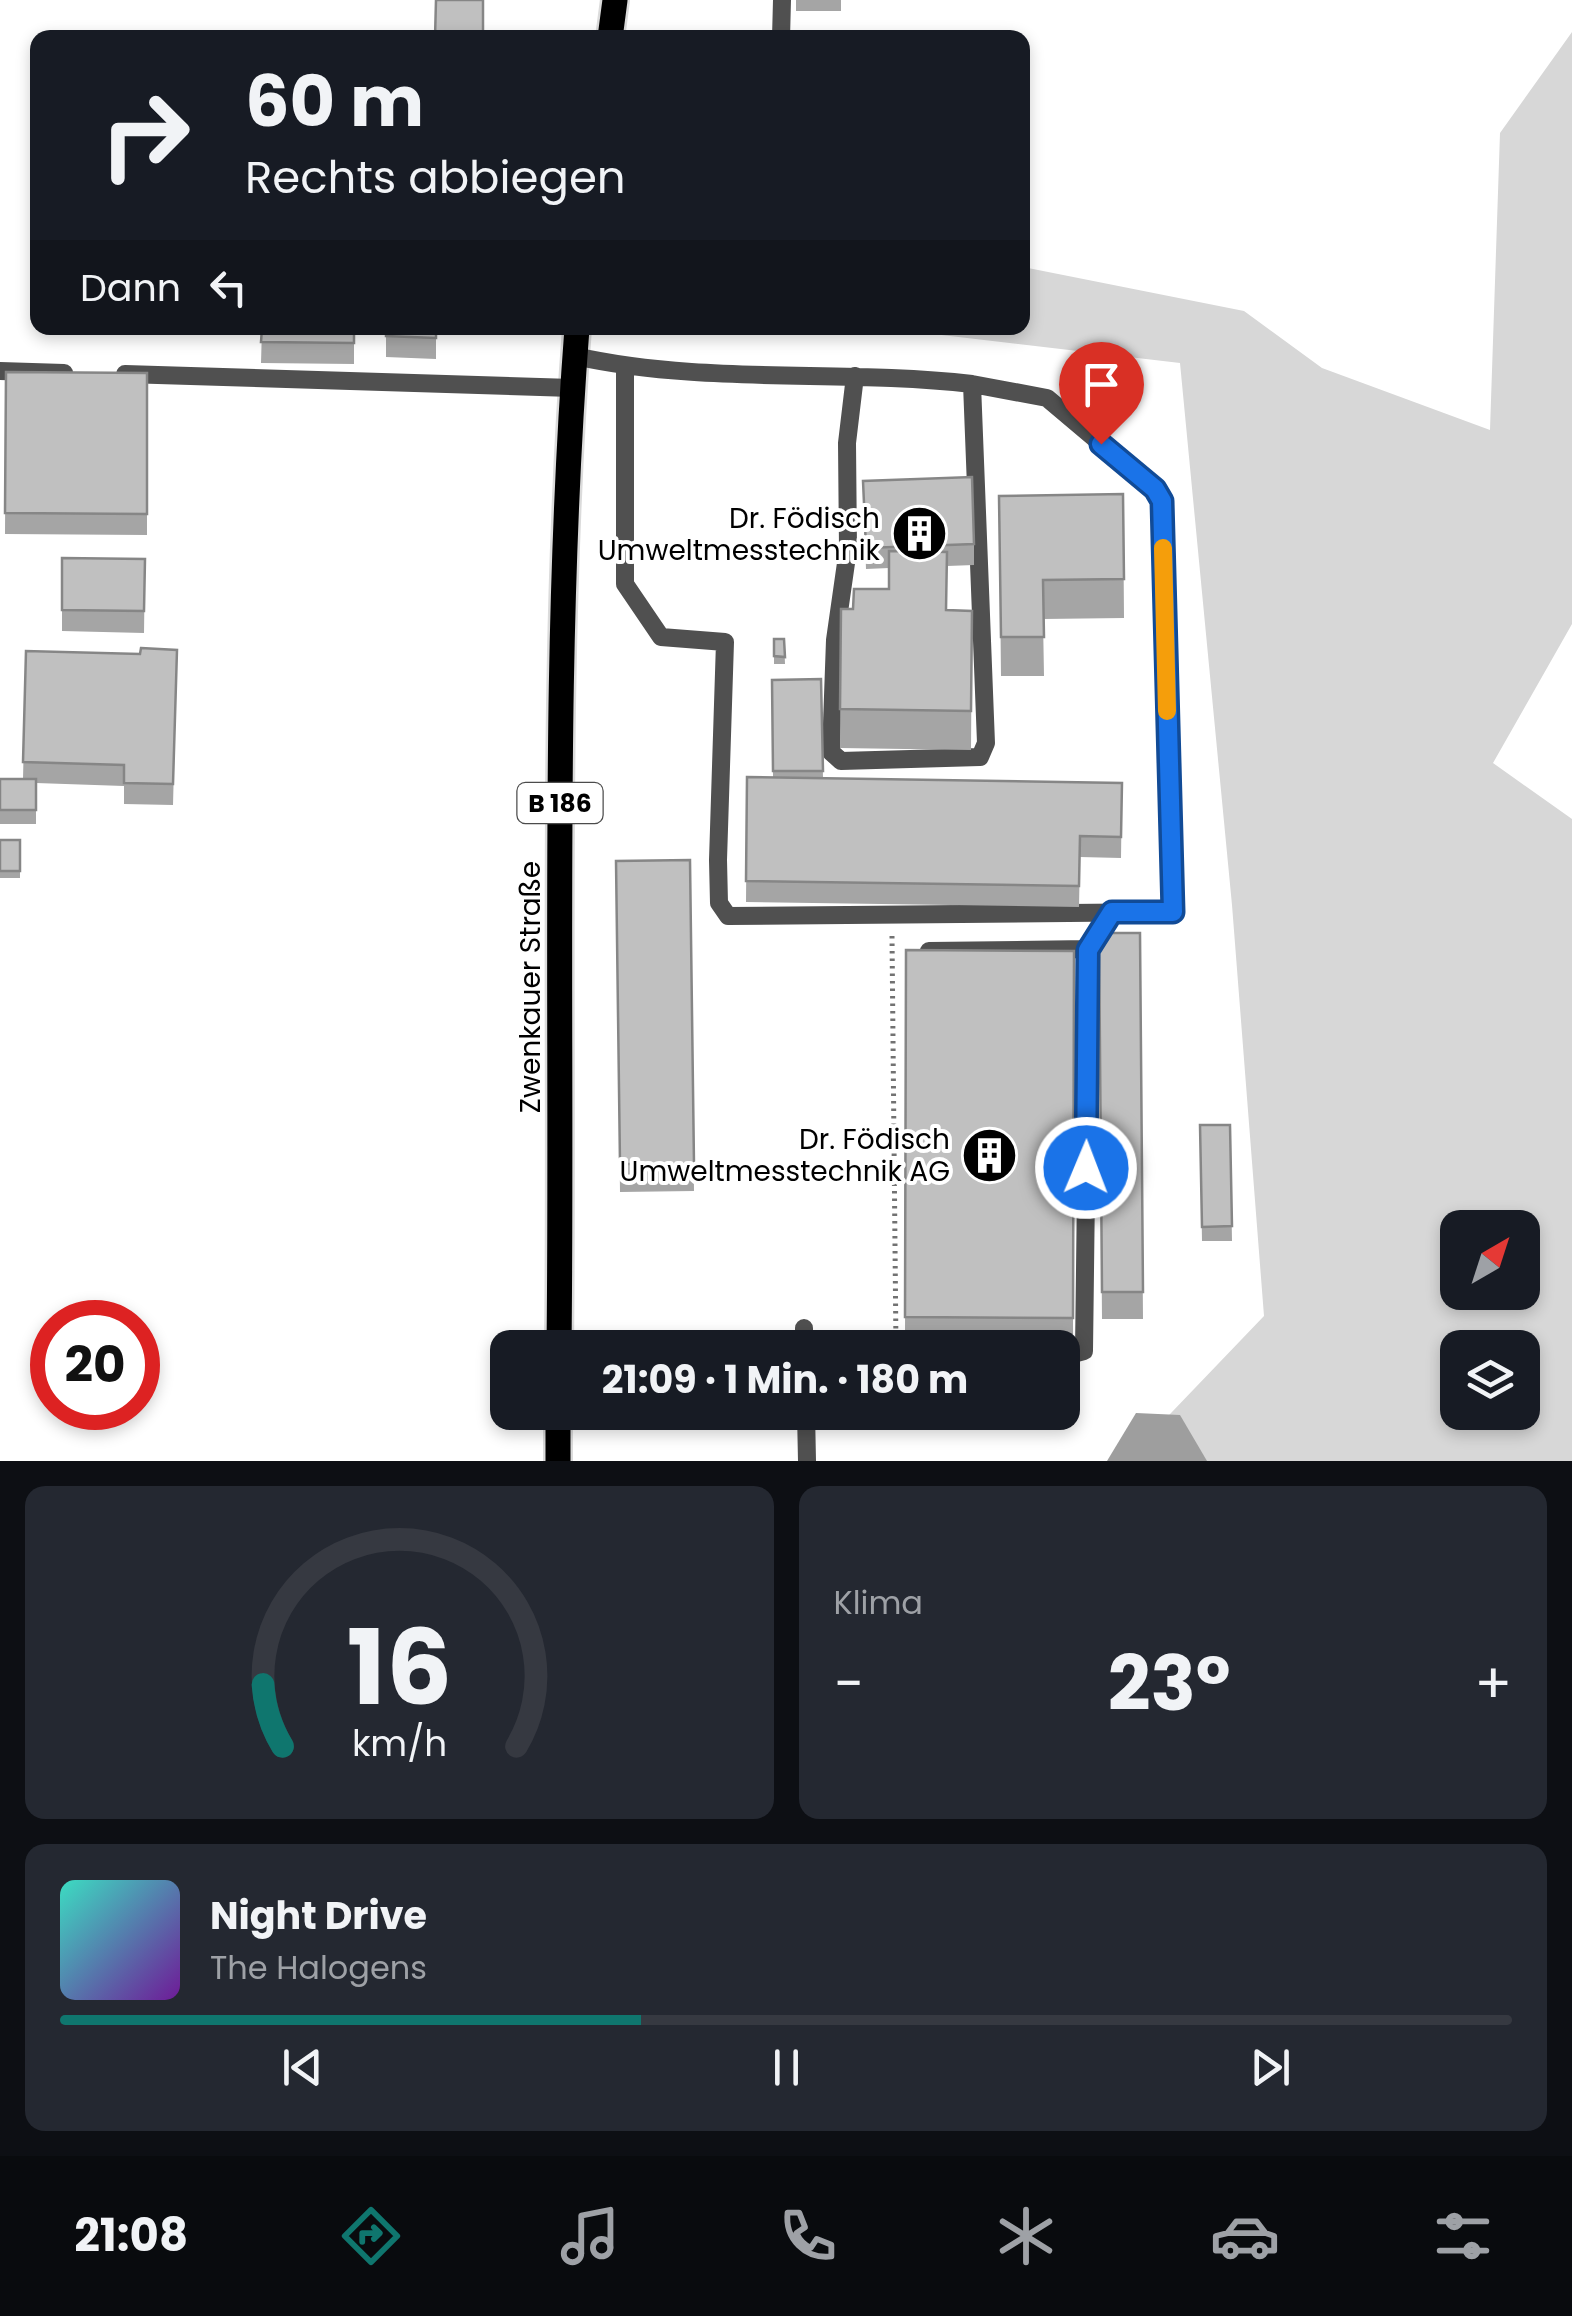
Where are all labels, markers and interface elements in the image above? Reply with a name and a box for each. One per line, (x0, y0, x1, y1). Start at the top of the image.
text: 60 m (245, 52, 424, 151)
icon: right (80, 70, 210, 200)
text: Rechts abbiegen (245, 146, 626, 209)
icon: left (201, 260, 256, 315)
text: Dann (80, 261, 181, 314)
pin (1059, 342, 1144, 445)
icon: arrive (1074, 357, 1129, 412)
place label: Dr. Födisch Umweltmesstechnik (598, 499, 881, 570)
building icon: Dr. Födisch Umweltmesstechnik (889, 504, 949, 564)
road number: B 186 (518, 783, 602, 823)
street label: Zwenkauer Straße (511, 861, 550, 1113)
position arrow (1034, 1116, 1138, 1220)
place label: Dr. Födisch Umweltmesstechnik AG (620, 1120, 950, 1191)
building icon: Dr. Födisch Umweltmesstechnik AG (959, 1125, 1019, 1185)
north arrow (1440, 1210, 1540, 1310)
map controls (1440, 1210, 1540, 1430)
speed limit sign: 20 (30, 1300, 160, 1430)
button: layers (1440, 1330, 1540, 1430)
text: 21:09 · 1 Min. · 180 m (602, 1353, 968, 1406)
text: Klima (834, 1580, 923, 1625)
text: 16 (347, 1595, 452, 1740)
text: 23° (1108, 1631, 1231, 1736)
text: − (834, 1645, 864, 1722)
text: + (1474, 1645, 1512, 1722)
text: km/h (352, 1718, 447, 1769)
text: Night Drive (210, 1889, 427, 1942)
text: The Halogens (210, 1945, 427, 1990)
icon: previous (275, 2040, 330, 2095)
icon: pause (759, 2040, 814, 2095)
icon: next (1243, 2040, 1298, 2095)
icon: directions (336, 2201, 406, 2271)
icon: music (555, 2201, 625, 2271)
icon: phone (773, 2201, 843, 2271)
icon: climate (991, 2201, 1061, 2271)
icon: car (1210, 2201, 1280, 2271)
icon: filters (1428, 2201, 1498, 2271)
text: 21:08 (74, 2204, 188, 2267)

